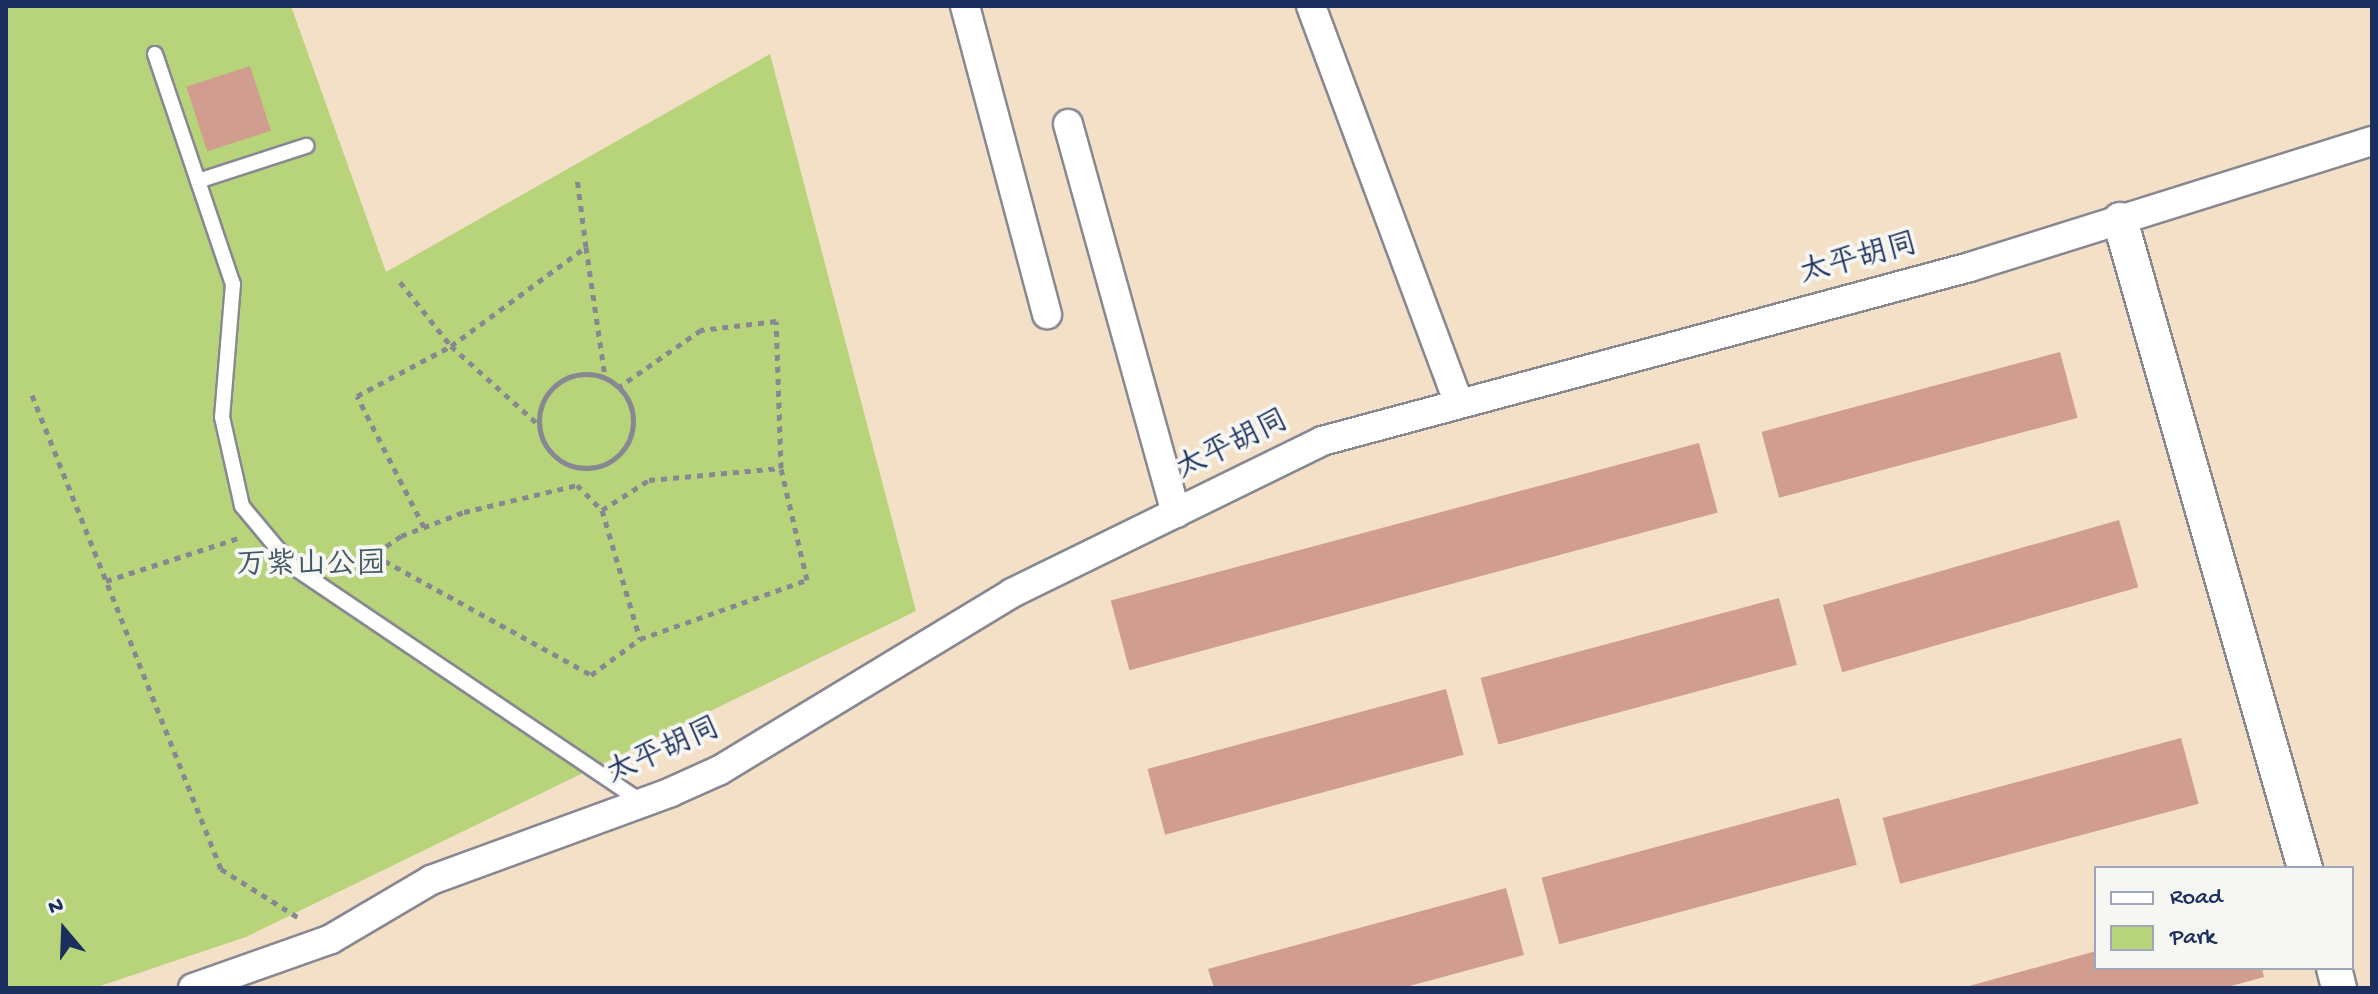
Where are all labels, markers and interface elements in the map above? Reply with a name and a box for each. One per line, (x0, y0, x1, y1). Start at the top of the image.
street label: 太平胡同 (1796, 228, 1922, 294)
street label: 太平胡同 (1171, 405, 1295, 489)
park label: 万紫山公园 (236, 549, 386, 585)
street label: 太平胡同 (602, 712, 726, 794)
legend (2094, 866, 2354, 970)
text: Road (2170, 884, 2222, 913)
north arrow (24, 890, 104, 970)
text: N (45, 893, 67, 922)
text: Park (2170, 924, 2216, 953)

